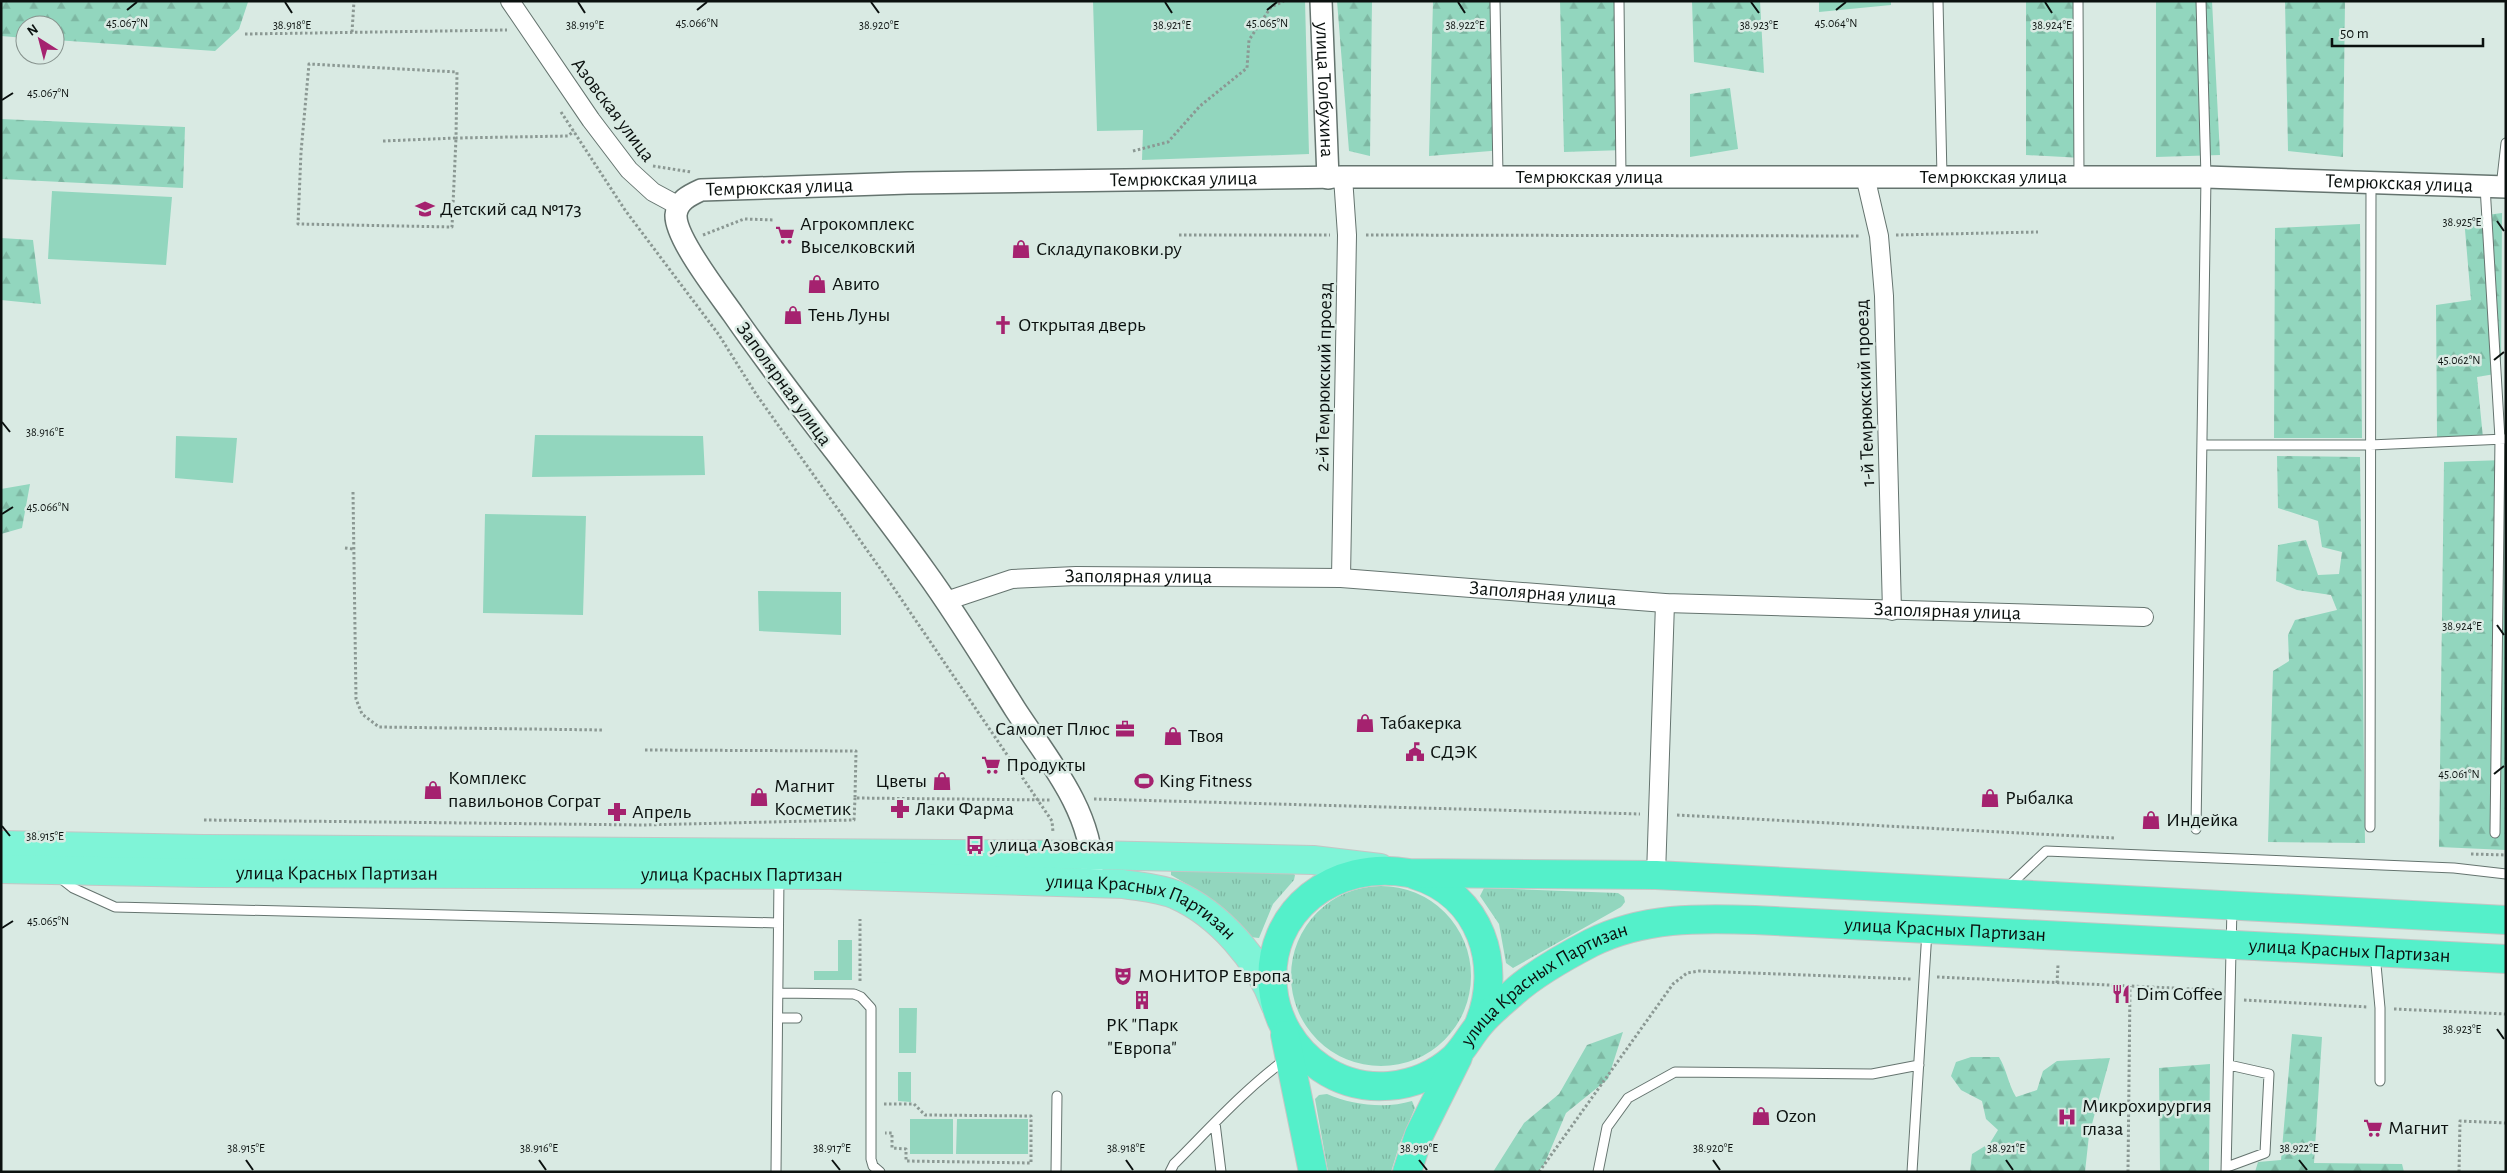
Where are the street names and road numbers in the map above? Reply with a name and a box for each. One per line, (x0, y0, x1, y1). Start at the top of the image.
street label: улица Толбухина (1312, 21, 1337, 158)
street label: Азовская улица (568, 54, 658, 166)
street label: Темрюкская улица (1516, 167, 1663, 187)
street label: Темрюкская улица (1920, 167, 2067, 187)
street label: Темрюкская улица (1109, 168, 1257, 190)
street label: Темрюкская улица (2325, 171, 2473, 196)
street label: Темрюкская улица (705, 175, 854, 200)
street label: 2-й Темрюкский проезд (1312, 282, 1336, 472)
street label: 1-й Темрюкский проезд (1852, 299, 1878, 487)
street label: Заполярная улица (733, 319, 835, 449)
street label: Заполярная улица (1064, 566, 1212, 587)
street label: Заполярная улица (1468, 578, 1617, 609)
street label: Заполярная улица (1873, 599, 2021, 623)
street label: улица Красных Партизан (235, 863, 438, 884)
street label: улица Красных Партизан (640, 864, 843, 885)
street label: улица Красных Партизан (1045, 872, 1240, 944)
street label: улица Красных Партизан (1843, 915, 2047, 945)
street label: улица Красных Партизан (1457, 919, 1630, 1051)
street label: улица Красных Партизан (2247, 936, 2451, 966)

